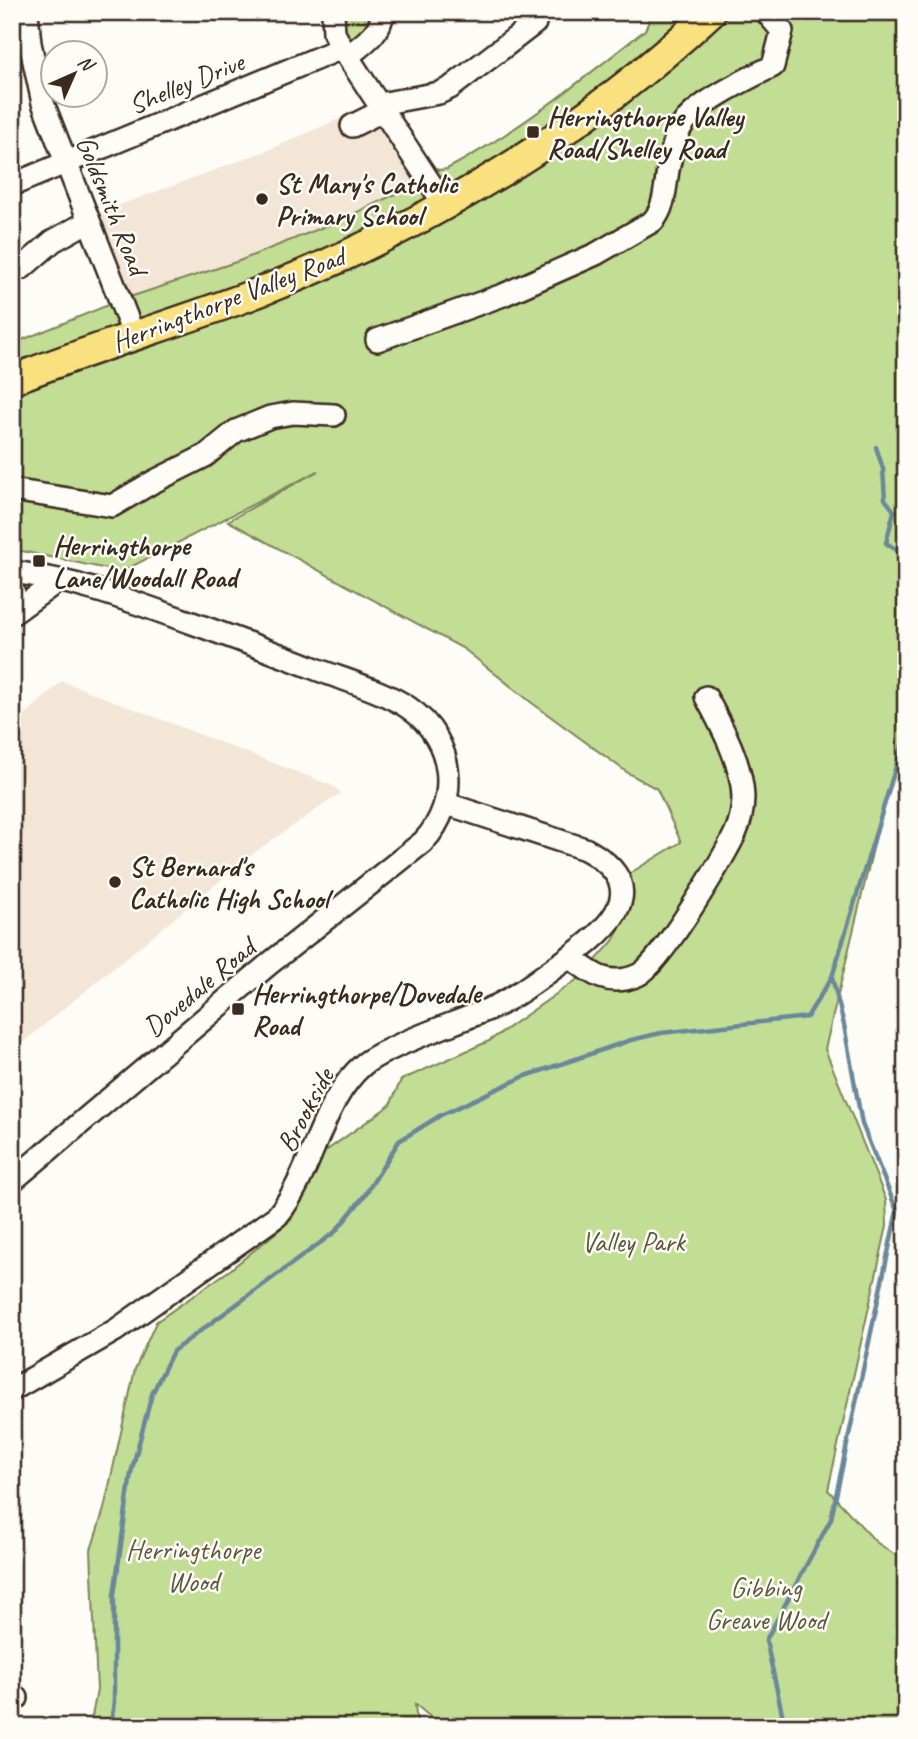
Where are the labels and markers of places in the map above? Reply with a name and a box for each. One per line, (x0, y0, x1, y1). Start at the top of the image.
place label: Herringthorpe Valley Road/Shelley Road (547, 99, 745, 166)
marker: Herringthorpe Valley Road/Shelley Road (525, 124, 541, 140)
place label: St Mary's Catholic Primary School (276, 166, 460, 233)
marker: St Mary's Catholic Primary School (254, 191, 270, 207)
place label: Herringthorpe Lane/Woodall Road (53, 528, 242, 595)
marker: Herringthorpe Lane/Woodall Road (31, 553, 47, 569)
place label: St Bernard's Catholic High School (129, 849, 334, 916)
marker: St Bernard's Catholic High School (107, 874, 123, 890)
place label: Herringthorpe/Dovedale Road (252, 976, 483, 1043)
marker: Herringthorpe/Dovedale Road (230, 1001, 246, 1017)

